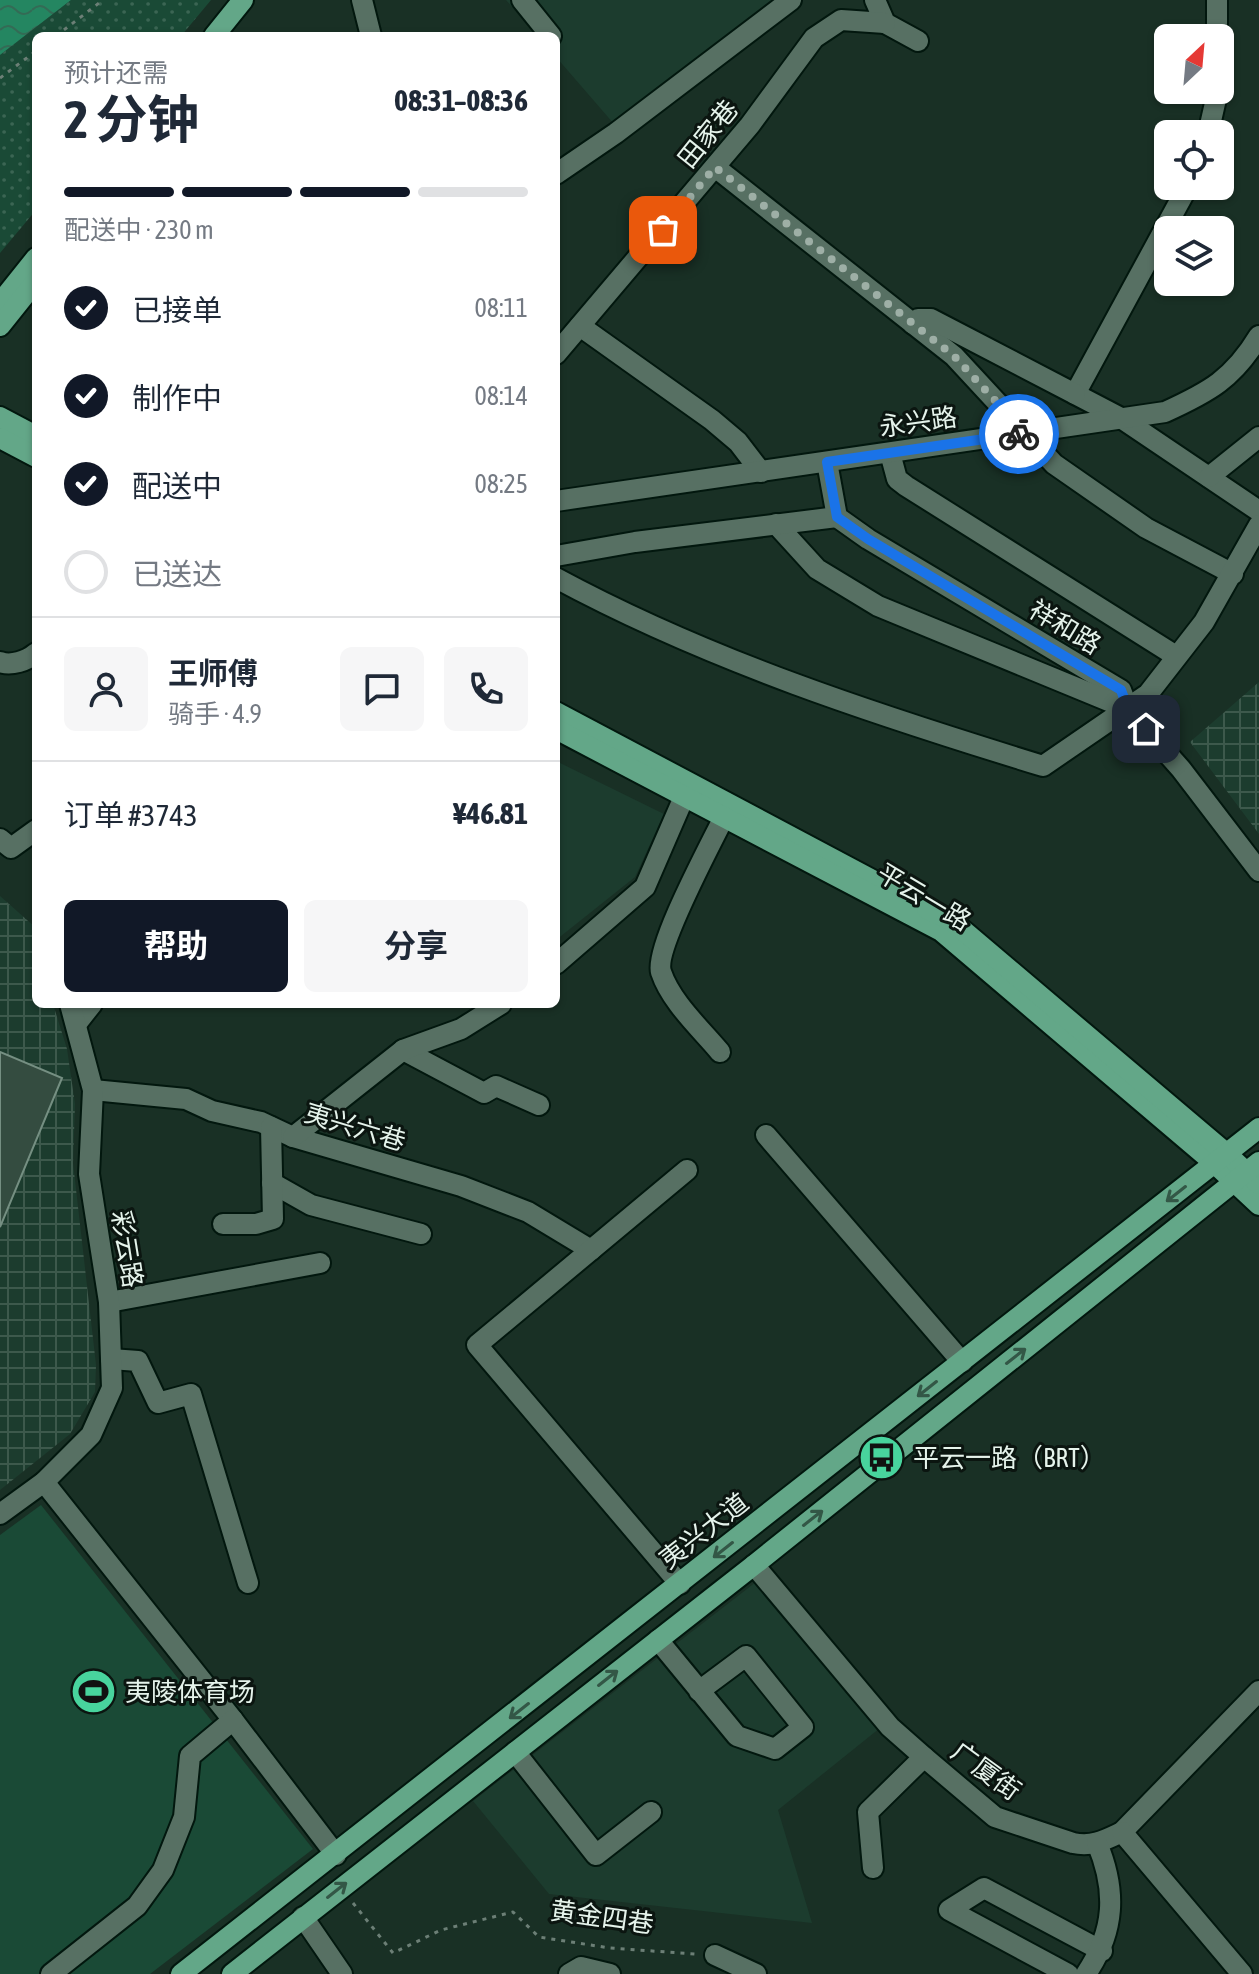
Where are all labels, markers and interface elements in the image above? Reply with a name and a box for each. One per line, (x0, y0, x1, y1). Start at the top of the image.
north arrow (1154, 24, 1234, 104)
map controls (1154, 24, 1234, 296)
text: 预计还需 (64, 58, 168, 88)
text: 08:31–08:36 (394, 83, 528, 117)
text: 2 分钟 (64, 89, 200, 149)
street label: 田家巷 (672, 94, 744, 174)
button: locate (1154, 120, 1234, 200)
pin (629, 196, 697, 264)
icon: bag (641, 208, 685, 252)
text: 配送中 · 230 m (64, 215, 214, 245)
button: layers (1154, 216, 1234, 296)
icon: check (64, 286, 108, 330)
text: 已接单 (132, 293, 222, 327)
text: 08:11 (474, 293, 528, 323)
icon: check (64, 374, 108, 418)
text: 制作中 (132, 381, 222, 415)
text: 08:14 (474, 381, 528, 411)
courier (979, 394, 1059, 474)
street label: 永兴路 (877, 402, 959, 442)
icon: bike (997, 412, 1041, 456)
icon: check (64, 462, 108, 506)
text: 配送中 (132, 469, 222, 503)
text: 08:25 (474, 469, 528, 499)
text: 已送达 (132, 557, 222, 591)
street label: 祥和路 (1024, 594, 1106, 660)
button: person (64, 647, 148, 731)
button: chat (340, 647, 424, 731)
button: phone (444, 647, 528, 731)
text: 王师傅 (168, 656, 258, 690)
pin (1112, 695, 1180, 763)
text: 骑手 · 4.9 (168, 699, 262, 729)
icon: home (1124, 707, 1168, 751)
text: ¥46.81 (453, 796, 528, 830)
text: 订单 #3743 (64, 798, 198, 832)
street label: 平云一路 (872, 857, 976, 937)
button: 帮助 (64, 900, 288, 992)
button: 分享 (304, 900, 528, 992)
street label: 夷兴六巷 (301, 1097, 409, 1157)
one-way arrow (1165, 1185, 1187, 1202)
street label: 彩云路 (106, 1208, 148, 1290)
one-way arrow (1005, 1347, 1026, 1365)
one-way arrow (917, 1380, 938, 1398)
bus stop icon: 平云一路（BRT） (858, 1434, 906, 1482)
place label: 平云一路（BRT） (913, 1443, 1106, 1473)
street label: 夷兴大道 (654, 1487, 754, 1575)
one-way arrow (802, 1509, 823, 1527)
one-way arrow (713, 1541, 734, 1559)
sports icon: 夷陵体育场 (70, 1668, 118, 1716)
one-way arrow (597, 1670, 618, 1687)
place label: 夷陵体育场 (125, 1677, 255, 1707)
one-way arrow (509, 1702, 530, 1719)
street label: 广厦街 (946, 1736, 1026, 1806)
one-way arrow (326, 1882, 347, 1899)
street label: 黄金四巷 (548, 1895, 656, 1939)

